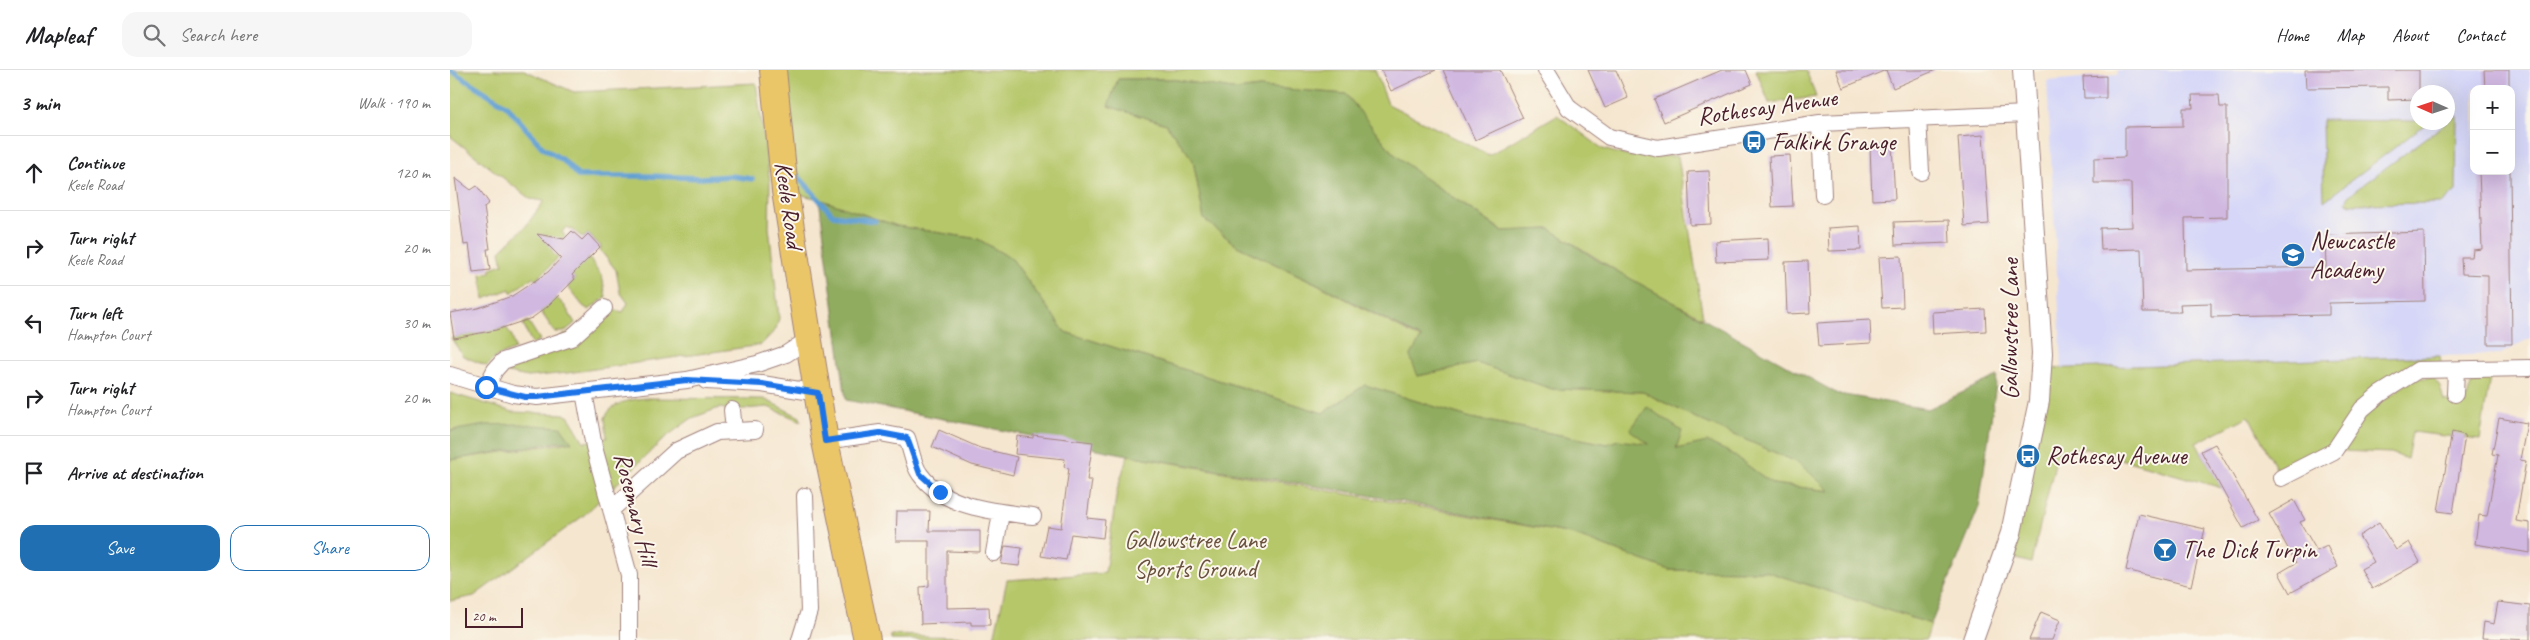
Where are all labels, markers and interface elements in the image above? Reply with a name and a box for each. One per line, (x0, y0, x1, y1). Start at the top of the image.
search box (122, 12, 472, 57)
text: Mapleaf (25, 20, 92, 50)
icon: search (140, 21, 168, 49)
text: Search here (180, 23, 257, 47)
text: Home (2276, 24, 2309, 46)
text: Map (2337, 24, 2364, 46)
text: About (2392, 24, 2428, 46)
text: Contact (2456, 24, 2505, 46)
street label: Rothesay Avenue (1695, 81, 1841, 133)
north arrow (2410, 85, 2455, 130)
map controls (2470, 85, 2515, 175)
button: + (2470, 85, 2515, 130)
text: 3 min (20, 90, 60, 116)
text: Walk · 190 m (358, 93, 430, 113)
place label: Falkirk Grange (1772, 126, 1897, 158)
bus stop icon: Falkirk Grange (1741, 129, 1767, 155)
button: − (2470, 130, 2515, 175)
text: Continue (67, 151, 124, 175)
icon: ahead (20, 159, 48, 187)
street label: Keele Road (767, 160, 811, 255)
text: 120 m (396, 163, 430, 183)
text: Keele Road (67, 175, 123, 195)
place label: Newcastle Academy (2310, 225, 2396, 286)
text: Turn right (67, 226, 134, 250)
icon: right (20, 234, 48, 262)
text: 20 m (403, 238, 430, 258)
school or university icon: Newcastle Academy (2280, 242, 2306, 268)
text: Keele Road (67, 250, 123, 270)
street label: Gallowstree Lane (1994, 256, 2026, 400)
text: Turn left (67, 301, 122, 325)
icon: left (20, 309, 48, 337)
text: 30 m (403, 313, 430, 333)
text: Hampton Court (67, 325, 150, 345)
text: Turn right (67, 376, 134, 400)
route start (475, 376, 498, 399)
icon: right (20, 384, 48, 412)
text: 20 m (403, 388, 430, 408)
text: Hampton Court (67, 400, 150, 420)
place label: Rothesay Avenue (2046, 440, 2189, 472)
bus stop icon: Rothesay Avenue (2015, 443, 2041, 469)
street label: Rosemary Hill (607, 449, 667, 573)
icon: arrive (20, 459, 48, 487)
text: Arrive at destination (67, 461, 203, 485)
route end (929, 481, 952, 504)
park label: Gallowstree Lane Sports Ground (1124, 524, 1268, 585)
button: Save (20, 525, 220, 571)
button: Share (230, 525, 430, 571)
place label: The Dick Turpin (2182, 534, 2318, 566)
bar icon: The Dick Turpin (2152, 537, 2178, 563)
scale bar (465, 605, 522, 628)
text: 20 m (472, 608, 496, 625)

